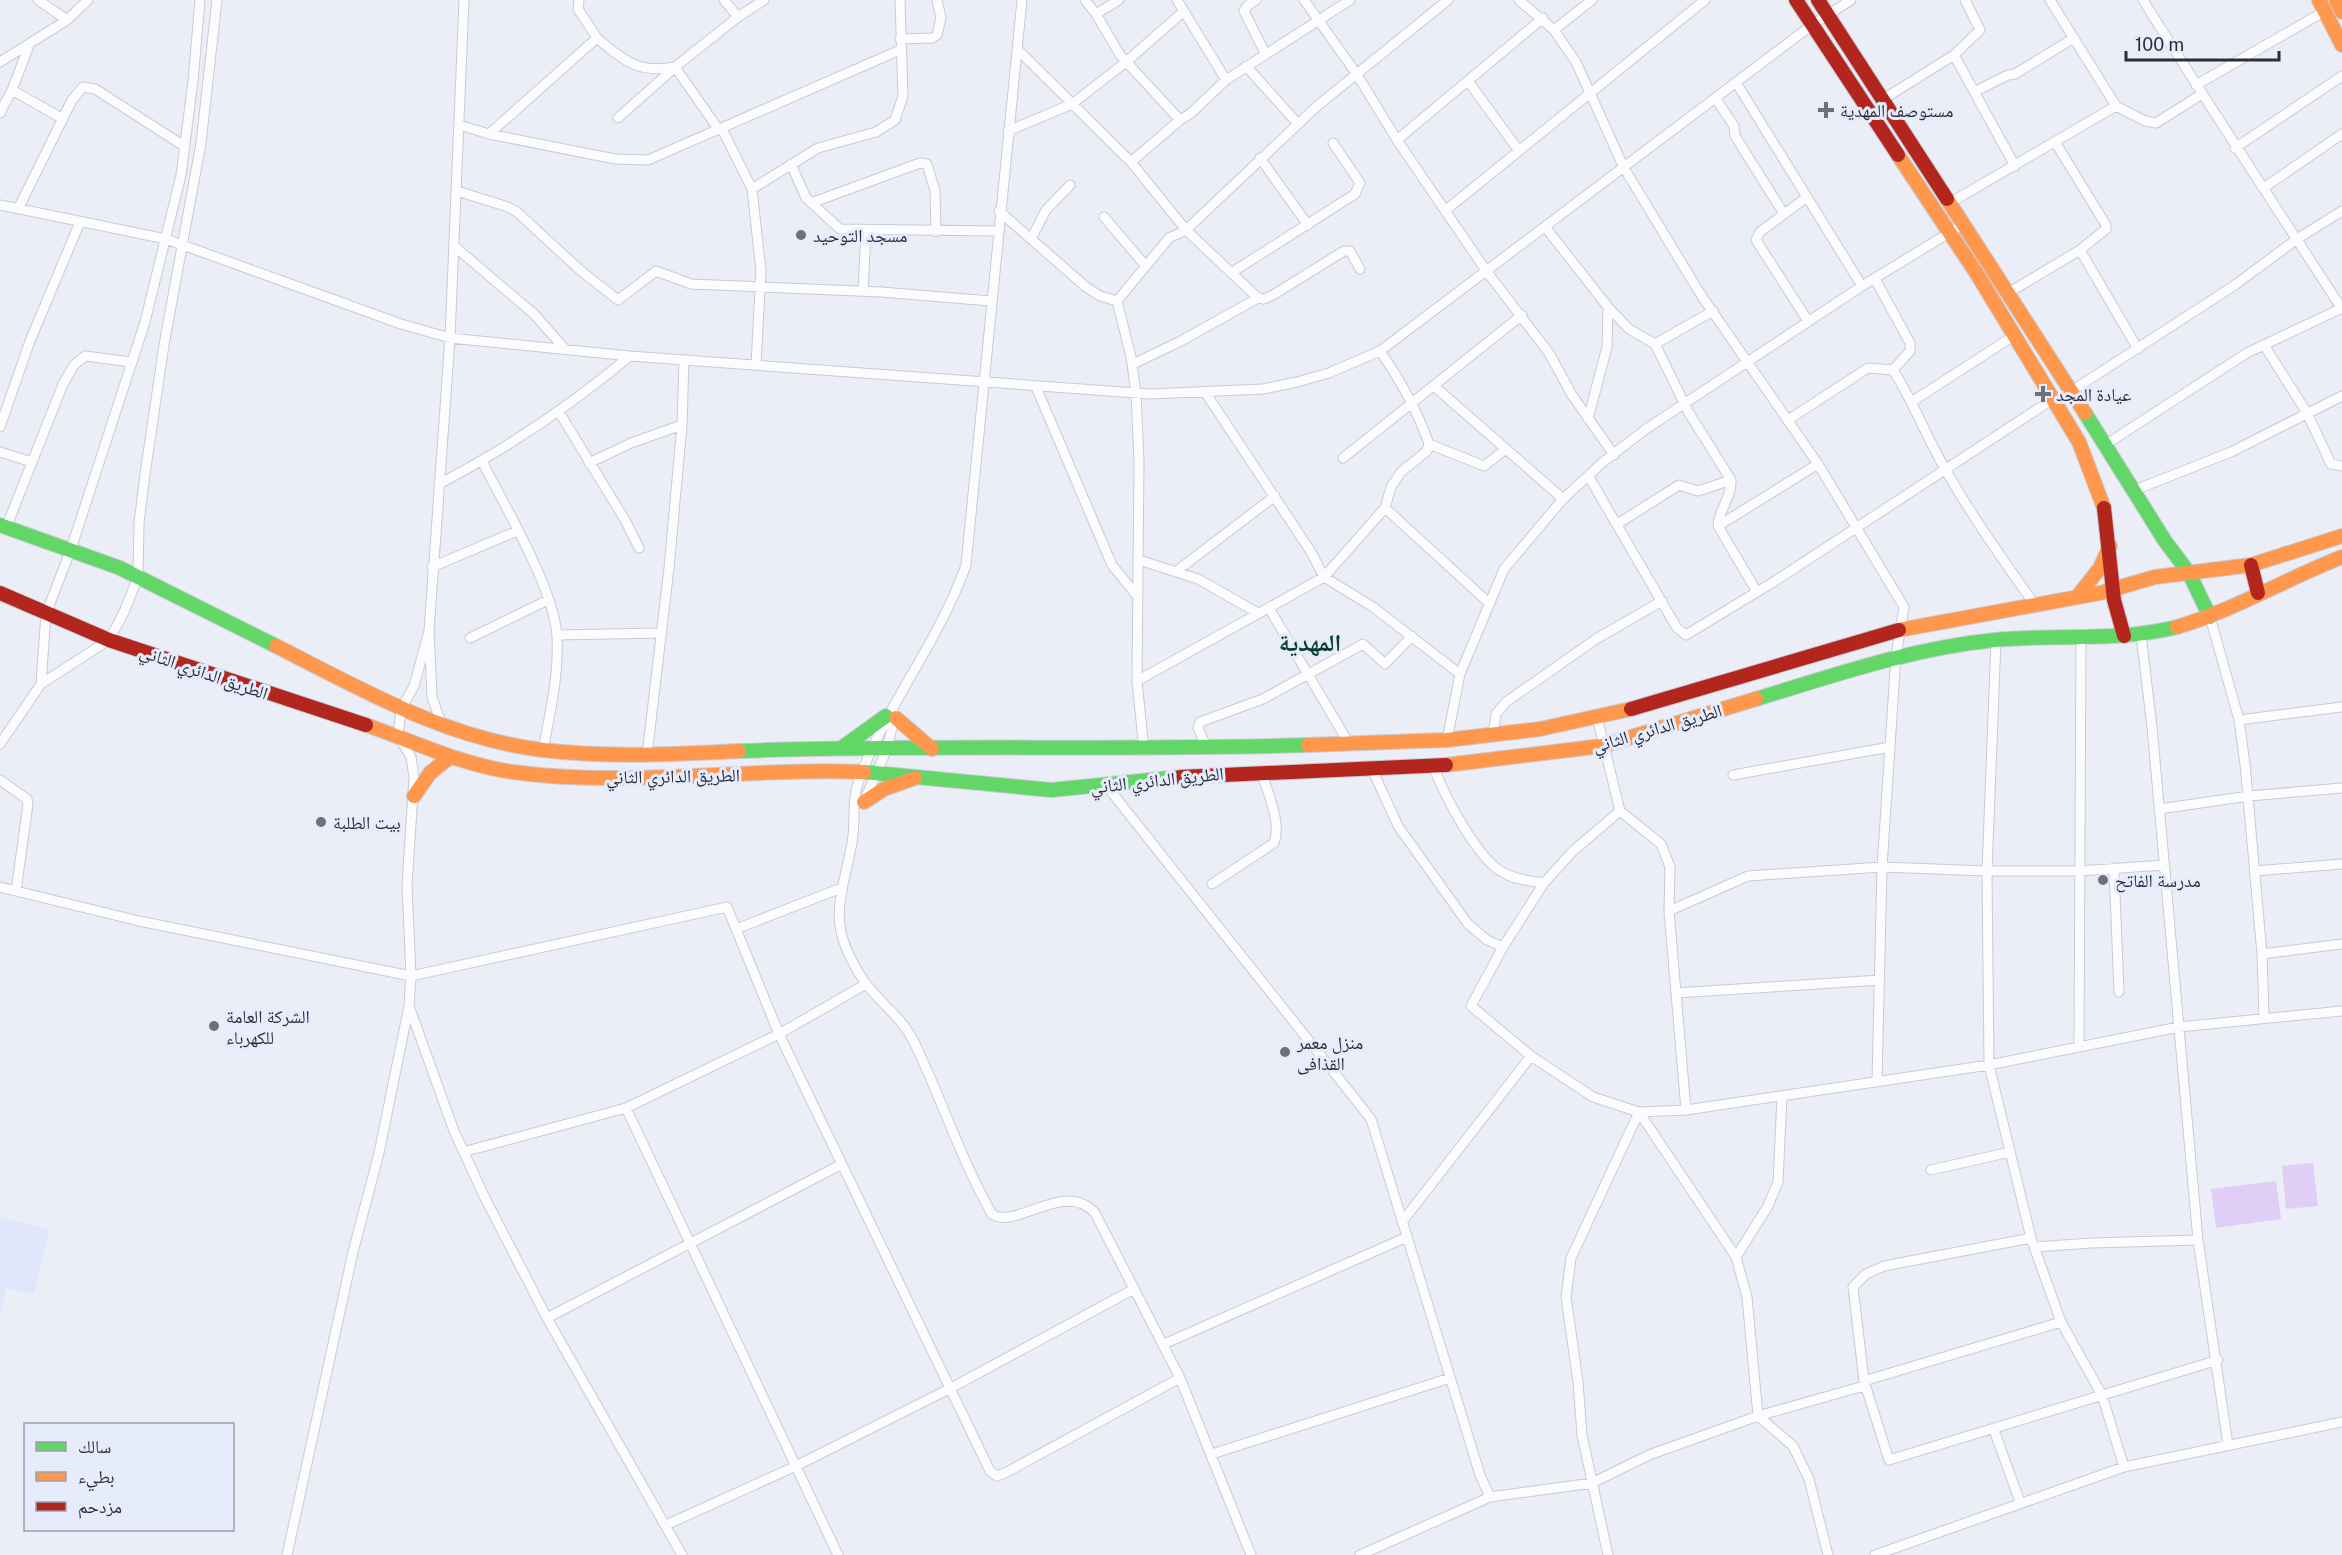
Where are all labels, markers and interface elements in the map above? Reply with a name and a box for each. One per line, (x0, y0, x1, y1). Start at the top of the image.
scale bar (2126, 24, 2279, 62)
text: 100 m (2135, 34, 2184, 55)
place label: مستوصف المهدية (1840, 100, 1954, 121)
marker: مستوصف المهدية (1817, 101, 1835, 119)
place label: مسجد التوحيد (813, 225, 908, 246)
marker: مسجد التوحيد (794, 228, 808, 242)
place label: عيادة المجد (2056, 384, 2131, 405)
marker: عيادة المجد (2034, 385, 2052, 403)
district label: المهدية (1279, 628, 1341, 657)
street label: الطريق الدائري الثاني (136, 640, 271, 708)
street label: الطريق الدائري الثاني (1590, 699, 1726, 761)
street label: الطريق الدائري الثاني (1089, 763, 1225, 802)
street label: الطريق الدائري الثاني (606, 764, 740, 792)
place label: بيت الطلبة (333, 812, 401, 833)
marker: بيت الطلبة (314, 815, 328, 829)
place label: مدرسة الفاتح (2115, 870, 2201, 893)
marker: مدرسة الفاتح (2096, 873, 2110, 887)
place label: الشركة العامة للكهرباء (226, 1006, 310, 1048)
marker: الشركة العامة للكهرباء (207, 1019, 221, 1033)
place label: منزل معمر القذافى (1296, 1032, 1363, 1075)
marker: منزل معمر القذافى (1278, 1045, 1292, 1059)
legend (24, 1423, 234, 1531)
text: سالك (78, 1436, 111, 1457)
text: بطيء (78, 1466, 115, 1492)
text: مزدحم (78, 1496, 122, 1519)

